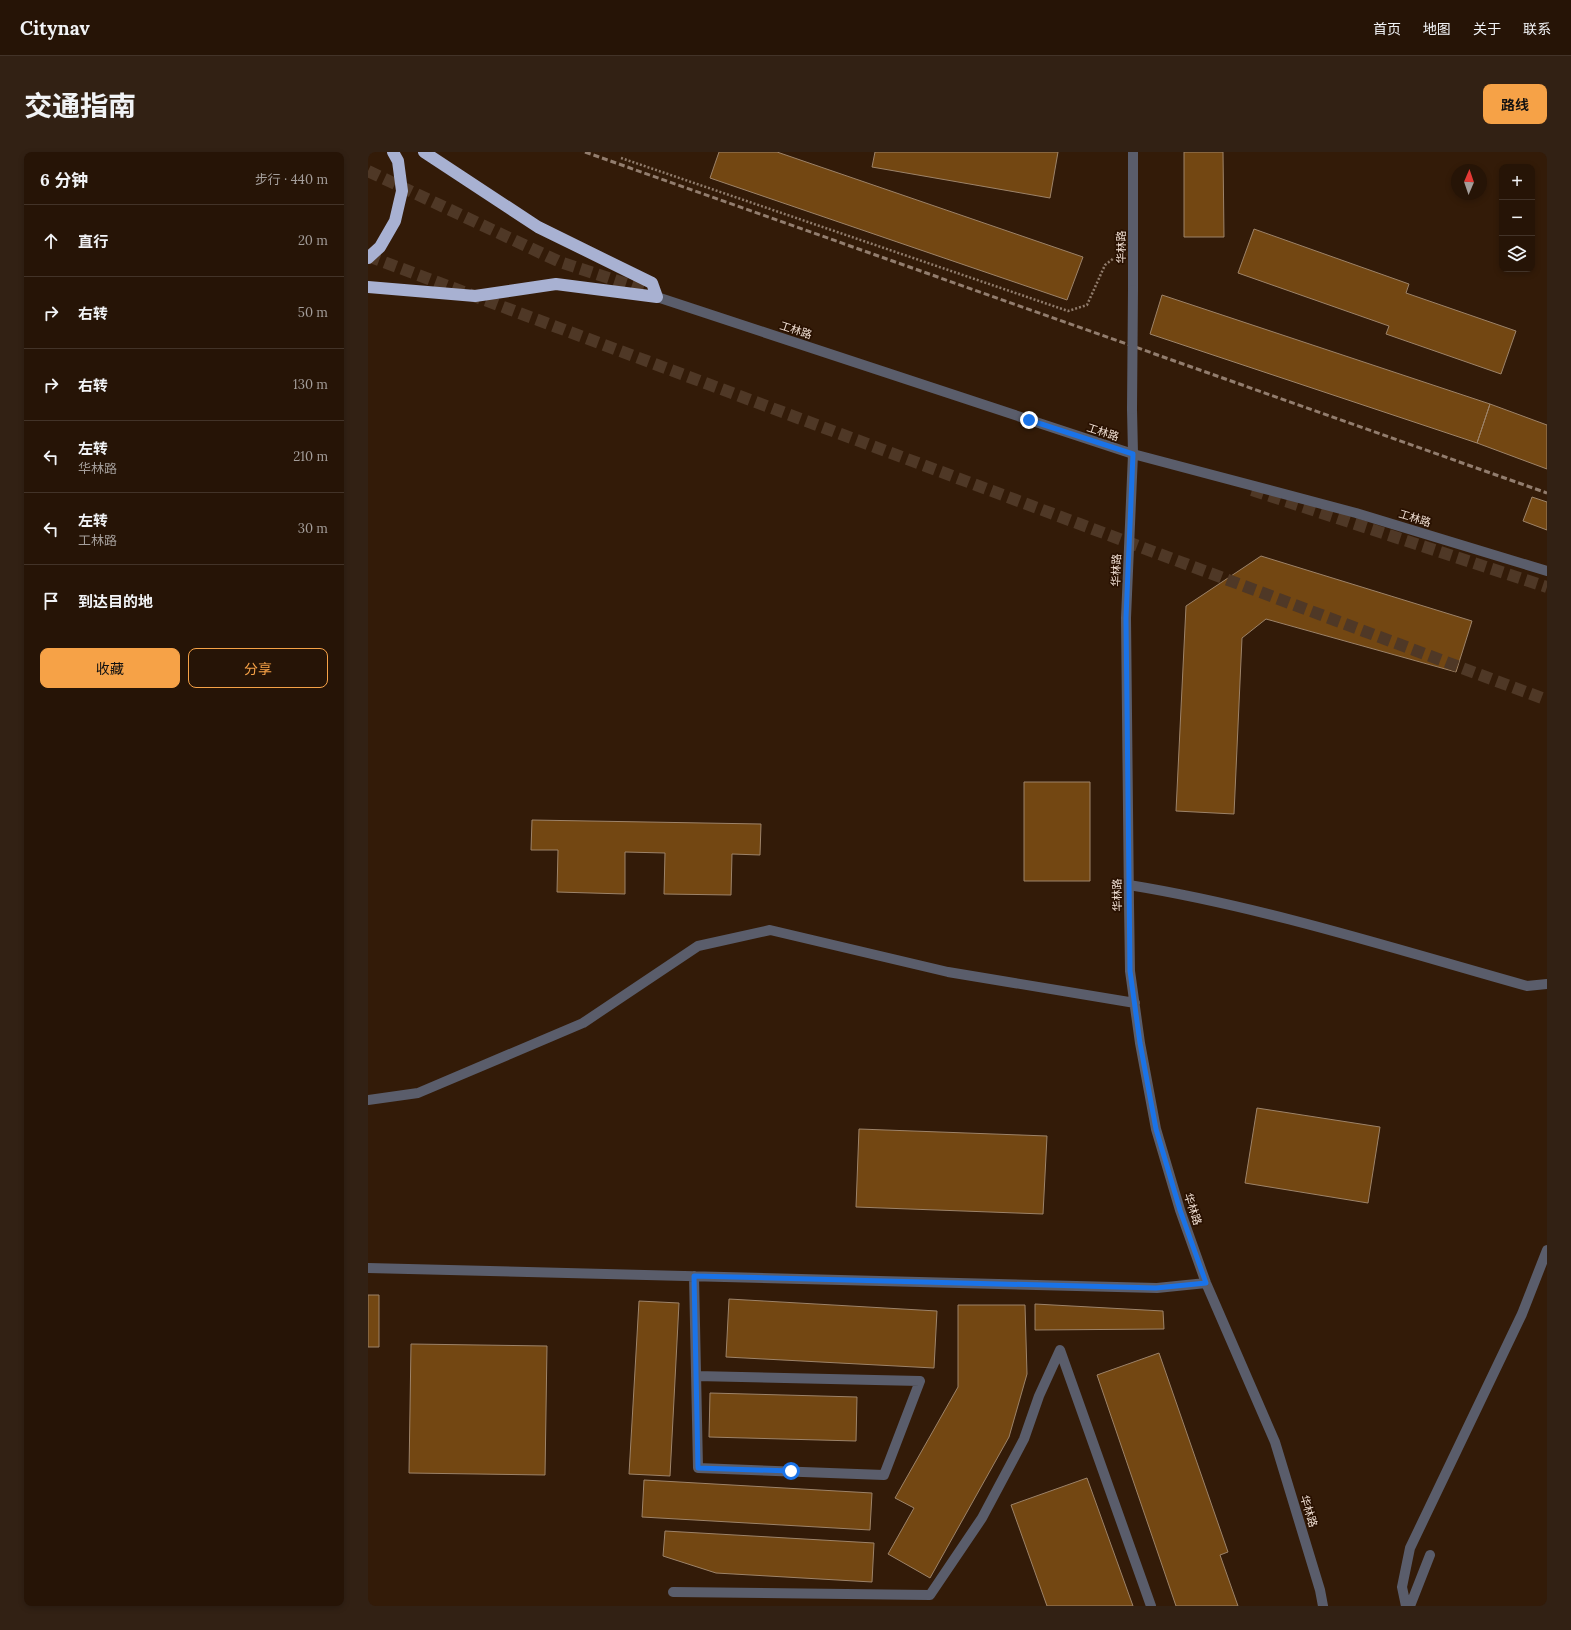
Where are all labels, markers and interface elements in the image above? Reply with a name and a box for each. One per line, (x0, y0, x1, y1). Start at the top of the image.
text: Citynav (20, 16, 90, 40)
text: 首页 (1373, 20, 1401, 38)
text: 地图 (1423, 20, 1451, 38)
text: 关于 (1473, 20, 1501, 38)
text: 联系 (1523, 20, 1551, 38)
button: 路线 (1483, 84, 1547, 124)
text: 交通指南 (24, 88, 136, 124)
north arrow (1451, 164, 1487, 200)
map controls (1499, 164, 1535, 272)
button: + (1499, 164, 1535, 200)
text: 6 分钟 (40, 169, 88, 191)
text: 步行 · 440 m (255, 171, 328, 188)
button: − (1499, 200, 1535, 236)
icon: ahead (40, 230, 62, 252)
street label: 华林路 (1114, 231, 1128, 264)
text: 直行 (78, 232, 108, 251)
text: 20 m (298, 232, 328, 249)
button: layers (1499, 236, 1535, 272)
icon: right (40, 302, 62, 324)
text: 右转 (78, 304, 108, 323)
text: 50 m (298, 304, 328, 321)
street label: 工林路 (778, 318, 814, 342)
icon: right (40, 374, 62, 396)
text: 右转 (78, 376, 108, 395)
text: 130 m (293, 376, 328, 393)
route end (1020, 411, 1038, 429)
street label: 工林路 (1085, 420, 1121, 444)
text: 左转 (78, 439, 108, 458)
icon: left (40, 446, 62, 468)
text: 210 m (293, 448, 328, 465)
text: 华林路 (78, 460, 117, 477)
street label: 工林路 (1397, 506, 1433, 530)
text: 左转 (78, 511, 108, 530)
icon: left (40, 518, 62, 540)
text: 30 m (298, 520, 328, 537)
text: 工林路 (78, 532, 117, 549)
street label: 华林路 (1108, 553, 1124, 587)
icon: arrive (40, 590, 62, 612)
text: 到达目的地 (78, 592, 153, 611)
button: 收藏 (40, 648, 180, 688)
button: 分享 (188, 648, 328, 688)
street label: 华林路 (1110, 878, 1124, 912)
street label: 华林路 (1181, 1191, 1205, 1227)
route start (782, 1462, 800, 1480)
street label: 华林路 (1297, 1493, 1321, 1529)

